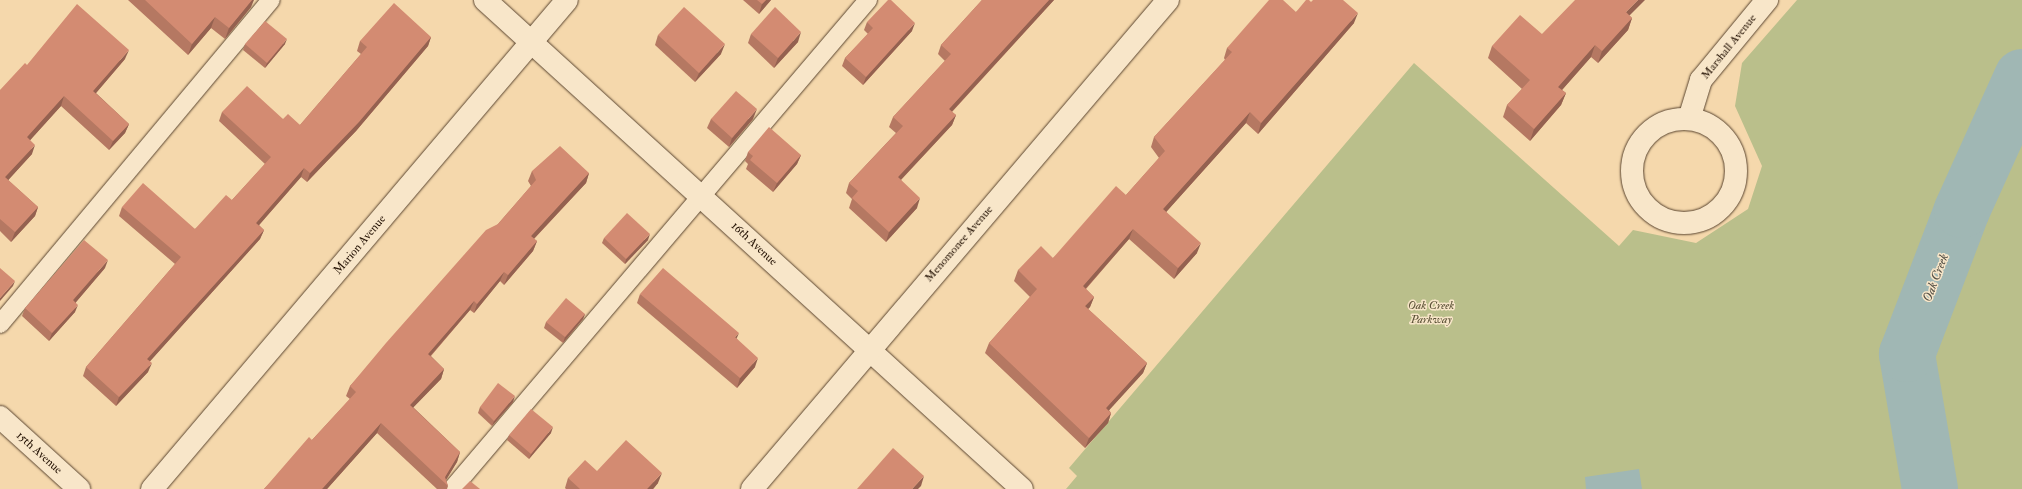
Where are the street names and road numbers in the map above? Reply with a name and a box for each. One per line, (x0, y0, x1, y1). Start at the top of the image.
street label: Marshall Avenue (1698, 12, 1760, 82)
street label: Menomonee Avenue (922, 203, 996, 285)
street label: Marion Avenue (331, 212, 389, 278)
street label: 16th Avenue (728, 219, 780, 269)
street label: 15th Avenue (13, 429, 65, 477)

